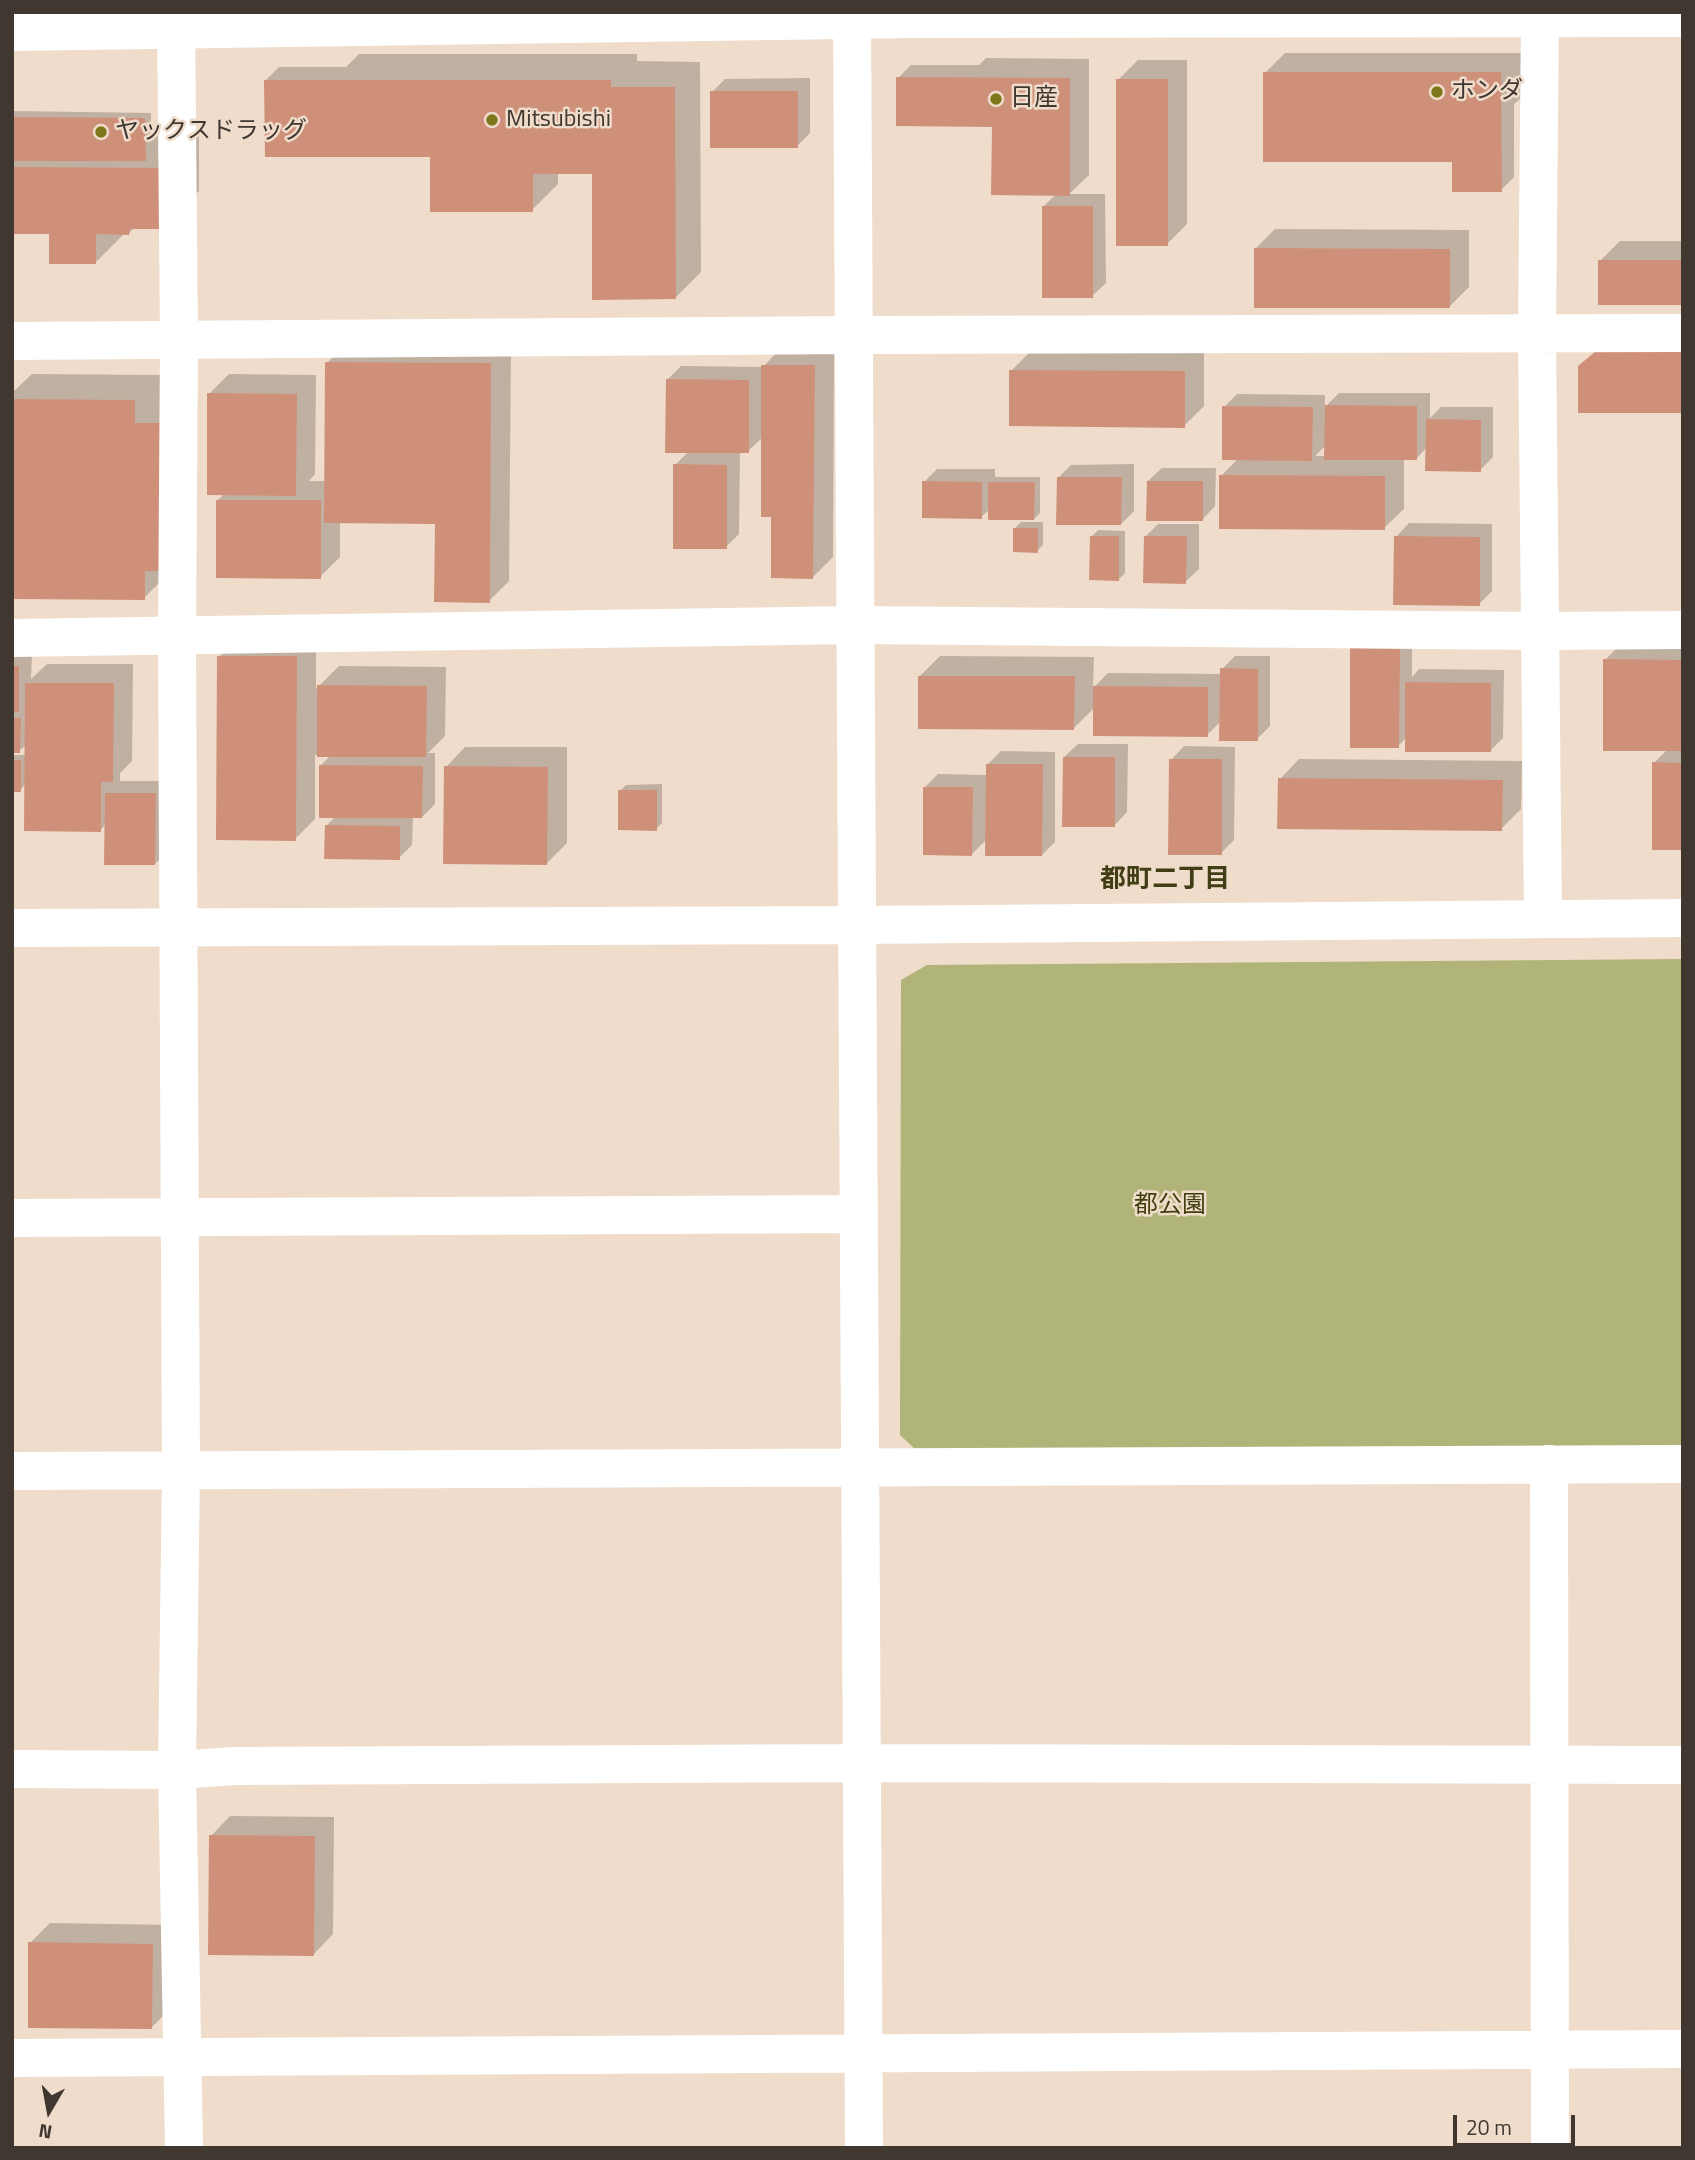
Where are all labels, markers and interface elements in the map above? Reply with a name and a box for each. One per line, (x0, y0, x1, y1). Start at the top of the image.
place label: ホンダ (1451, 78, 1523, 106)
marker: ホンダ (1429, 84, 1445, 100)
place label: 日産 (1010, 85, 1058, 113)
marker: 日産 (988, 91, 1004, 107)
place label: Mitsubishi (506, 106, 611, 134)
marker: Mitsubishi (484, 112, 500, 128)
place label: ヤックスドラッグ (115, 118, 307, 146)
marker: ヤックスドラッグ (93, 124, 109, 140)
district label: 都町二丁目 (1100, 865, 1230, 897)
park label: 都公園 (1134, 1192, 1206, 1220)
north arrow (14, 2076, 84, 2146)
scale bar (1457, 2100, 1580, 2144)
text: 20 m (1466, 2111, 1512, 2143)
text: N (36, 2117, 54, 2148)

